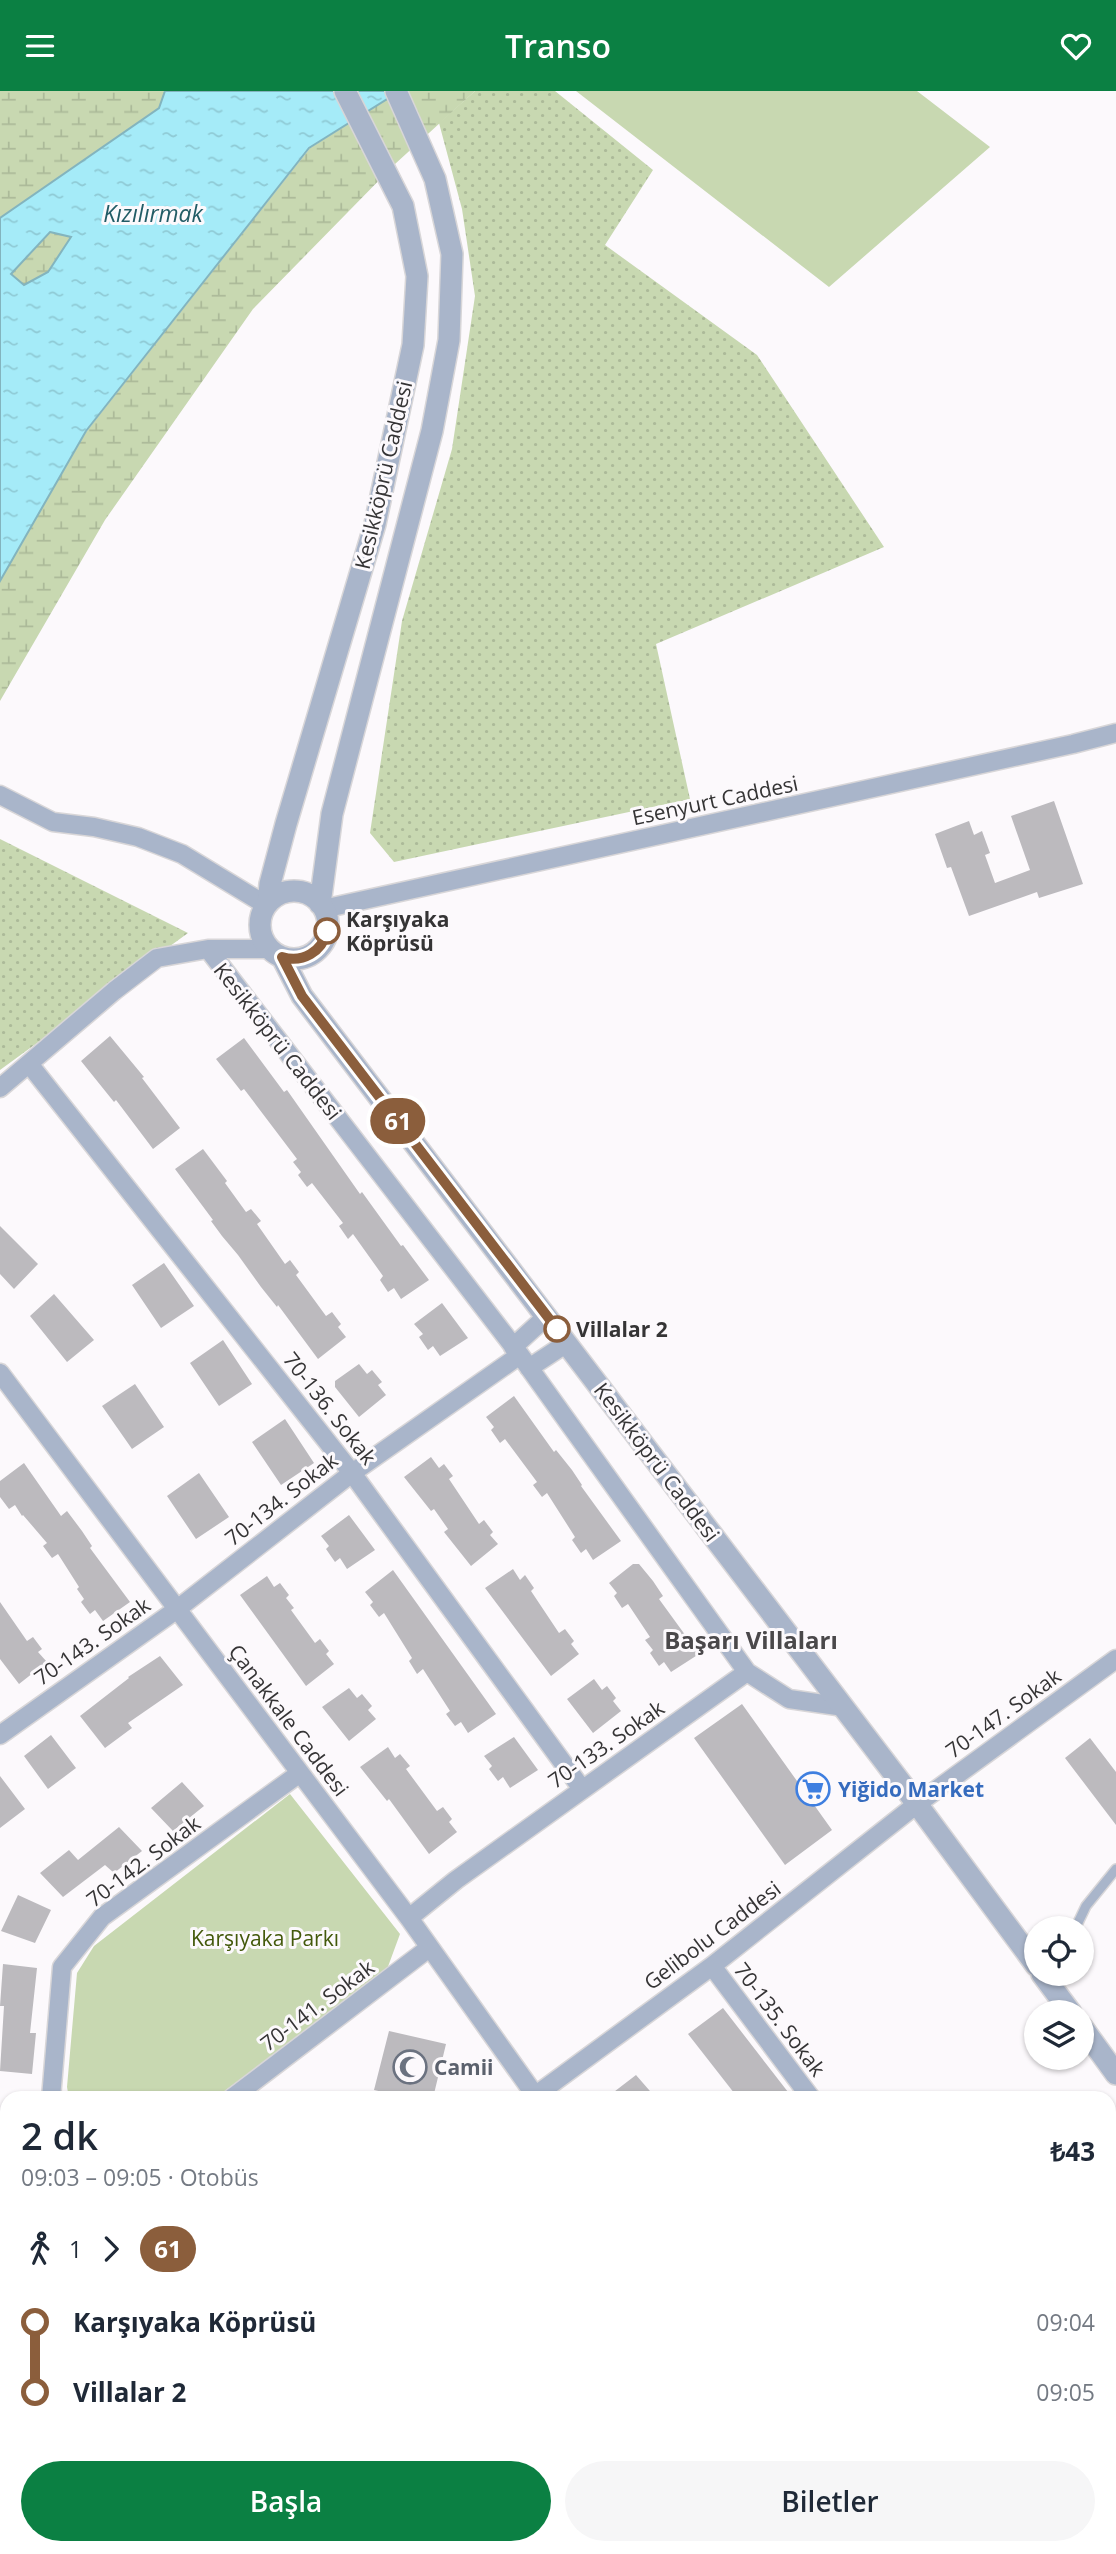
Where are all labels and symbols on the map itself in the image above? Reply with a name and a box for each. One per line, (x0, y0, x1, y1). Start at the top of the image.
water label: Kızılırmak (103, 197, 204, 229)
street label: Kesikköprü Caddesi (348, 378, 418, 572)
street label: Esenyurt Caddesi (629, 769, 801, 831)
place label: Karşıyaka Köprüsü (346, 905, 449, 957)
marker: Karşıyaka Köprüsü (314, 918, 340, 944)
street label: Kesikköprü Caddesi (208, 957, 348, 1125)
line badge: 61 (366, 1098, 430, 1144)
place label: Villalar 2 (576, 1315, 668, 1343)
marker: Villalar 2 (544, 1316, 570, 1342)
street label: 70-136. Sokak (277, 1346, 383, 1470)
street label: Kesikköprü Caddesi (588, 1377, 726, 1547)
street label: 70-134. Sokak (219, 1446, 343, 1552)
street label: 70-143. Sokak (28, 1591, 156, 1691)
district label: Başarı Villaları (664, 1623, 838, 1656)
street label: Çanakkale Caddesi (223, 1638, 355, 1802)
street label: 70-147. Sokak (940, 1662, 1066, 1764)
street label: 70-133. Sokak (542, 1694, 670, 1794)
supermarket icon: Yiğido Market (794, 1770, 832, 1808)
place label: Yiğido Market (838, 1775, 984, 1803)
street label: 70-142. Sokak (80, 1809, 206, 1913)
street label: Gelibolu Caddesi (638, 1874, 786, 1996)
park label: Karşıyaka Parkı (191, 1924, 339, 1952)
street label: 70-141. Sokak (254, 1953, 380, 2057)
street label: 70-135. Sokak (728, 1956, 832, 2082)
mosque icon: Camii (391, 2048, 429, 2086)
place label: Camii (434, 2053, 494, 2081)

